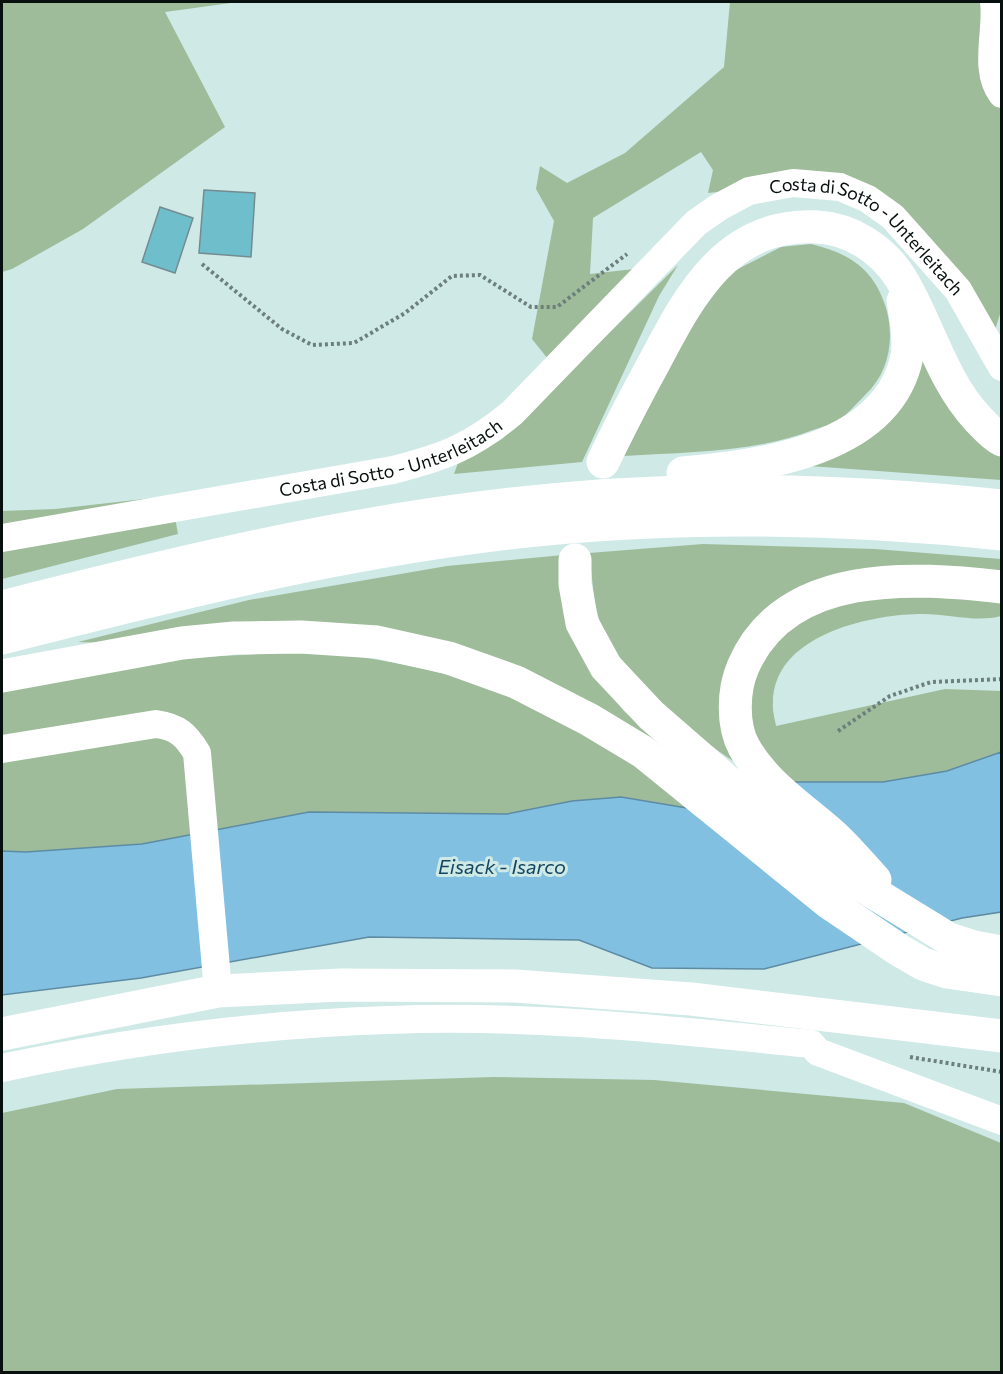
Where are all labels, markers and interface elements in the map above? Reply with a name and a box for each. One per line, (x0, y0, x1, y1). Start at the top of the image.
street label: Costa di Sotto - Unterleitach (767, 172, 968, 299)
street label: Costa di Sotto - Unterleitach (277, 414, 506, 501)
water label: Eisack - Isarco (438, 854, 566, 878)

